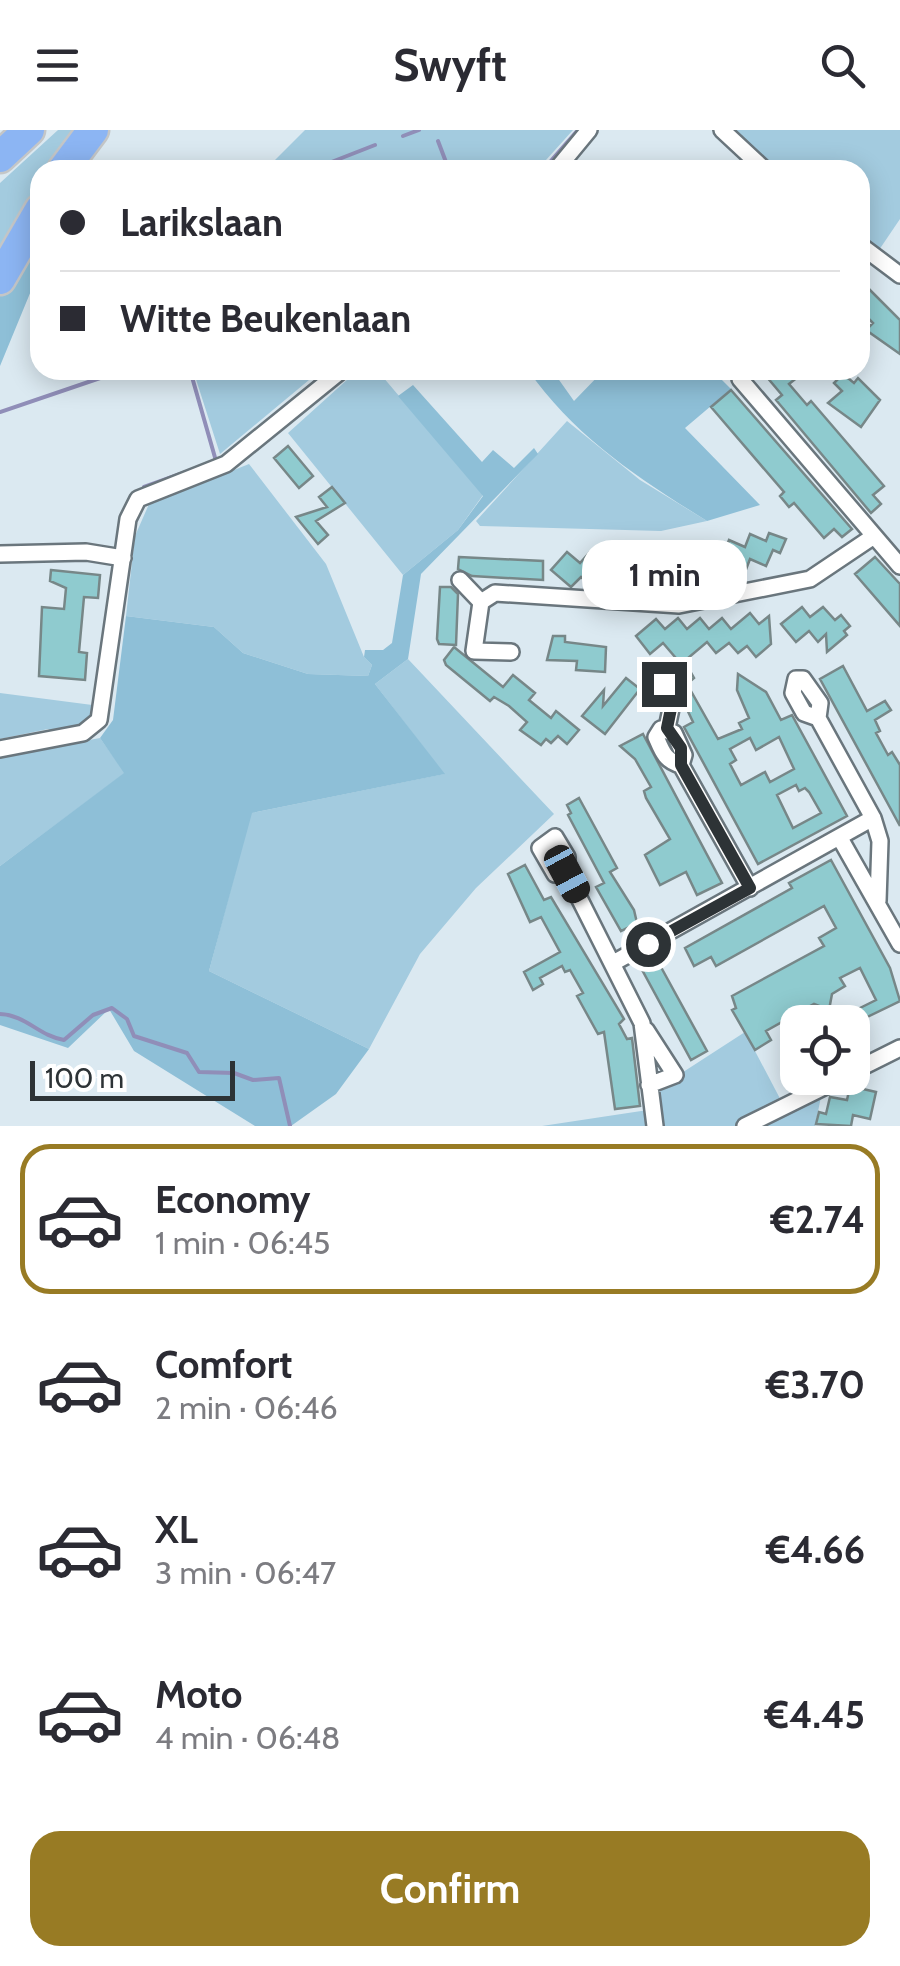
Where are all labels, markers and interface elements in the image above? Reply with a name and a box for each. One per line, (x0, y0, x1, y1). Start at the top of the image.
icon: menu (30, 38, 85, 93)
text: Swyft (393, 38, 507, 92)
icon: search (815, 38, 870, 93)
text: Larikslaan (120, 199, 283, 246)
text: Witte Beukenlaan (120, 295, 411, 342)
callout: 1 min (582, 539, 746, 609)
text: 1 min (628, 555, 701, 594)
route end (642, 662, 687, 707)
car (540, 840, 594, 908)
route start (626, 922, 671, 967)
map controls (780, 1005, 870, 1095)
button: locate (780, 1005, 870, 1095)
scale bar (30, 1056, 235, 1100)
text: 100 m (45, 1061, 124, 1095)
icon: car (35, 1174, 125, 1264)
text: Economy (155, 1176, 310, 1223)
text: €2.74 (770, 1196, 865, 1243)
text: 1 min · 06:45 (155, 1223, 330, 1262)
icon: car (35, 1339, 125, 1429)
text: Comfort (155, 1341, 292, 1388)
text: €3.70 (766, 1361, 865, 1408)
text: 2 min · 06:46 (155, 1388, 338, 1427)
icon: car (35, 1504, 125, 1594)
text: XL (155, 1506, 198, 1553)
text: €4.66 (766, 1526, 865, 1573)
text: 3 min · 06:47 (155, 1553, 336, 1592)
icon: car (35, 1669, 125, 1759)
text: Moto (155, 1671, 242, 1718)
text: €4.45 (765, 1691, 865, 1738)
text: 4 min · 06:48 (155, 1718, 341, 1757)
button: Confirm (30, 1831, 870, 1946)

